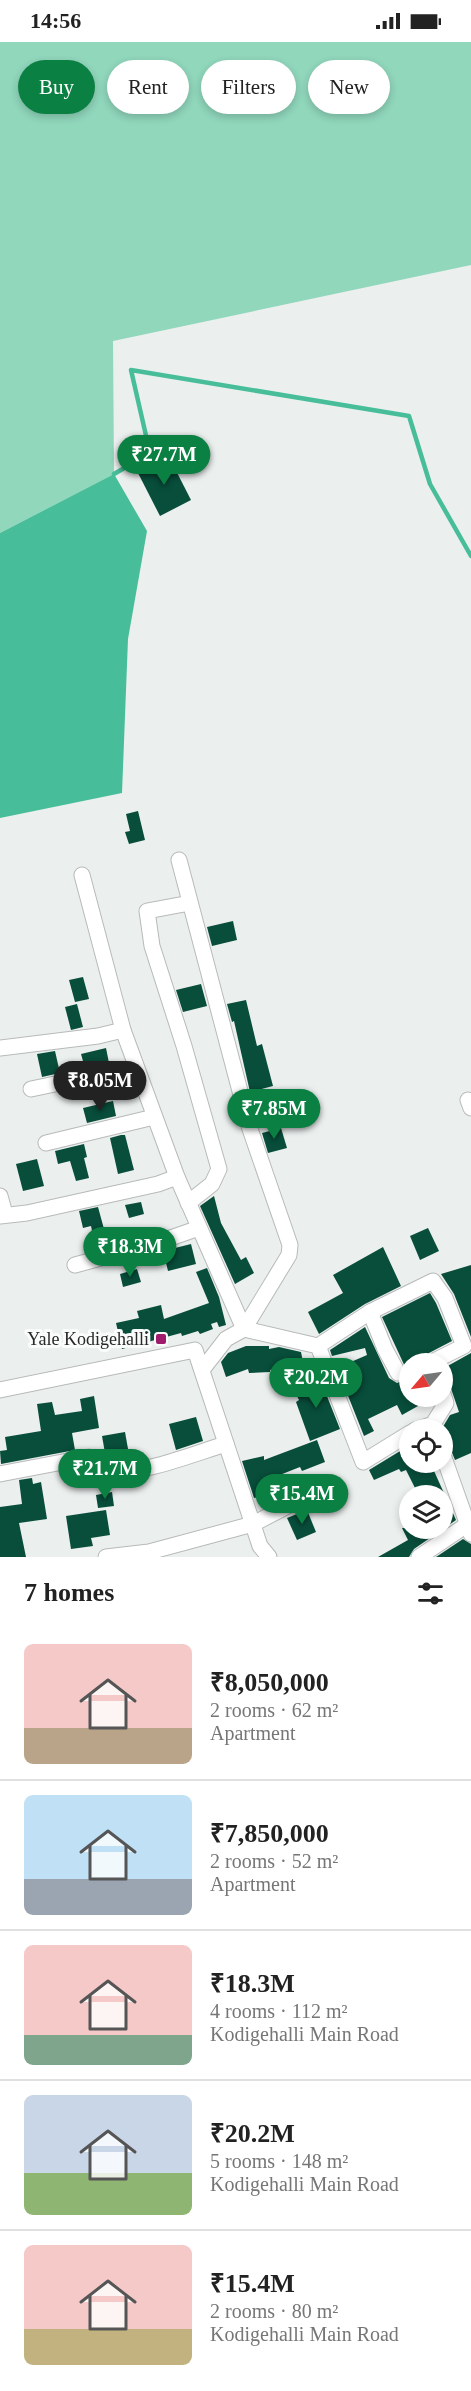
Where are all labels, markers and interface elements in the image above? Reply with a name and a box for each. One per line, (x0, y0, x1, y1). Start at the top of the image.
text: 14:56 (30, 8, 81, 33)
chip: Buy (18, 60, 95, 114)
chip: Rent (107, 60, 189, 114)
chip: Filters (201, 60, 296, 114)
chip: New (308, 60, 390, 114)
pin: ₹27.7M (115, 435, 213, 486)
text: ₹27.7M (131, 443, 197, 465)
pin: ₹8.05M (51, 1061, 149, 1112)
text: ₹8.05M (67, 1069, 133, 1091)
pin: ₹7.85M (225, 1089, 323, 1140)
text: ₹7.85M (241, 1097, 307, 1119)
pin: ₹18.3M (81, 1227, 179, 1278)
text: ₹18.3M (97, 1235, 163, 1257)
place label: Yale Kodigehalli (27, 1329, 149, 1349)
marker: Yale Kodigehalli (154, 1332, 168, 1346)
north arrow (399, 1353, 453, 1407)
map controls (399, 1353, 453, 1539)
pin: ₹20.2M (267, 1358, 365, 1409)
text: ₹20.2M (283, 1366, 349, 1388)
button: locate (399, 1419, 453, 1473)
pin: ₹21.7M (56, 1449, 154, 1500)
text: ₹21.7M (72, 1457, 138, 1479)
pin: ₹15.4M (253, 1474, 351, 1525)
text: ₹15.4M (269, 1482, 335, 1504)
button: layers (399, 1485, 453, 1539)
icon: filters (414, 1577, 447, 1610)
text: 7 homes (24, 1578, 114, 1607)
icon: home (72, 1668, 144, 1740)
text: ₹8,050,000 (210, 1668, 329, 1697)
text: 2 rooms · 62 m² (210, 1699, 338, 1721)
text: Apartment (210, 1722, 296, 1744)
icon: home (72, 1819, 144, 1891)
text: ₹7,850,000 (210, 1819, 329, 1848)
text: 2 rooms · 52 m² (210, 1850, 338, 1872)
text: Apartment (210, 1873, 296, 1895)
icon: home (72, 1969, 144, 2041)
text: ₹18.3M (210, 1969, 295, 1998)
text: 4 rooms · 112 m² (210, 2000, 347, 2022)
text: Kodigehalli Main Road (210, 2023, 399, 2045)
icon: home (72, 2119, 144, 2191)
text: ₹20.2M (210, 2119, 295, 2148)
text: 5 rooms · 148 m² (210, 2150, 348, 2172)
text: Kodigehalli Main Road (210, 2173, 399, 2195)
icon: home (72, 2269, 144, 2341)
text: ₹15.4M (210, 2269, 295, 2298)
text: 2 rooms · 80 m² (210, 2300, 338, 2322)
text: Kodigehalli Main Road (210, 2323, 399, 2345)

